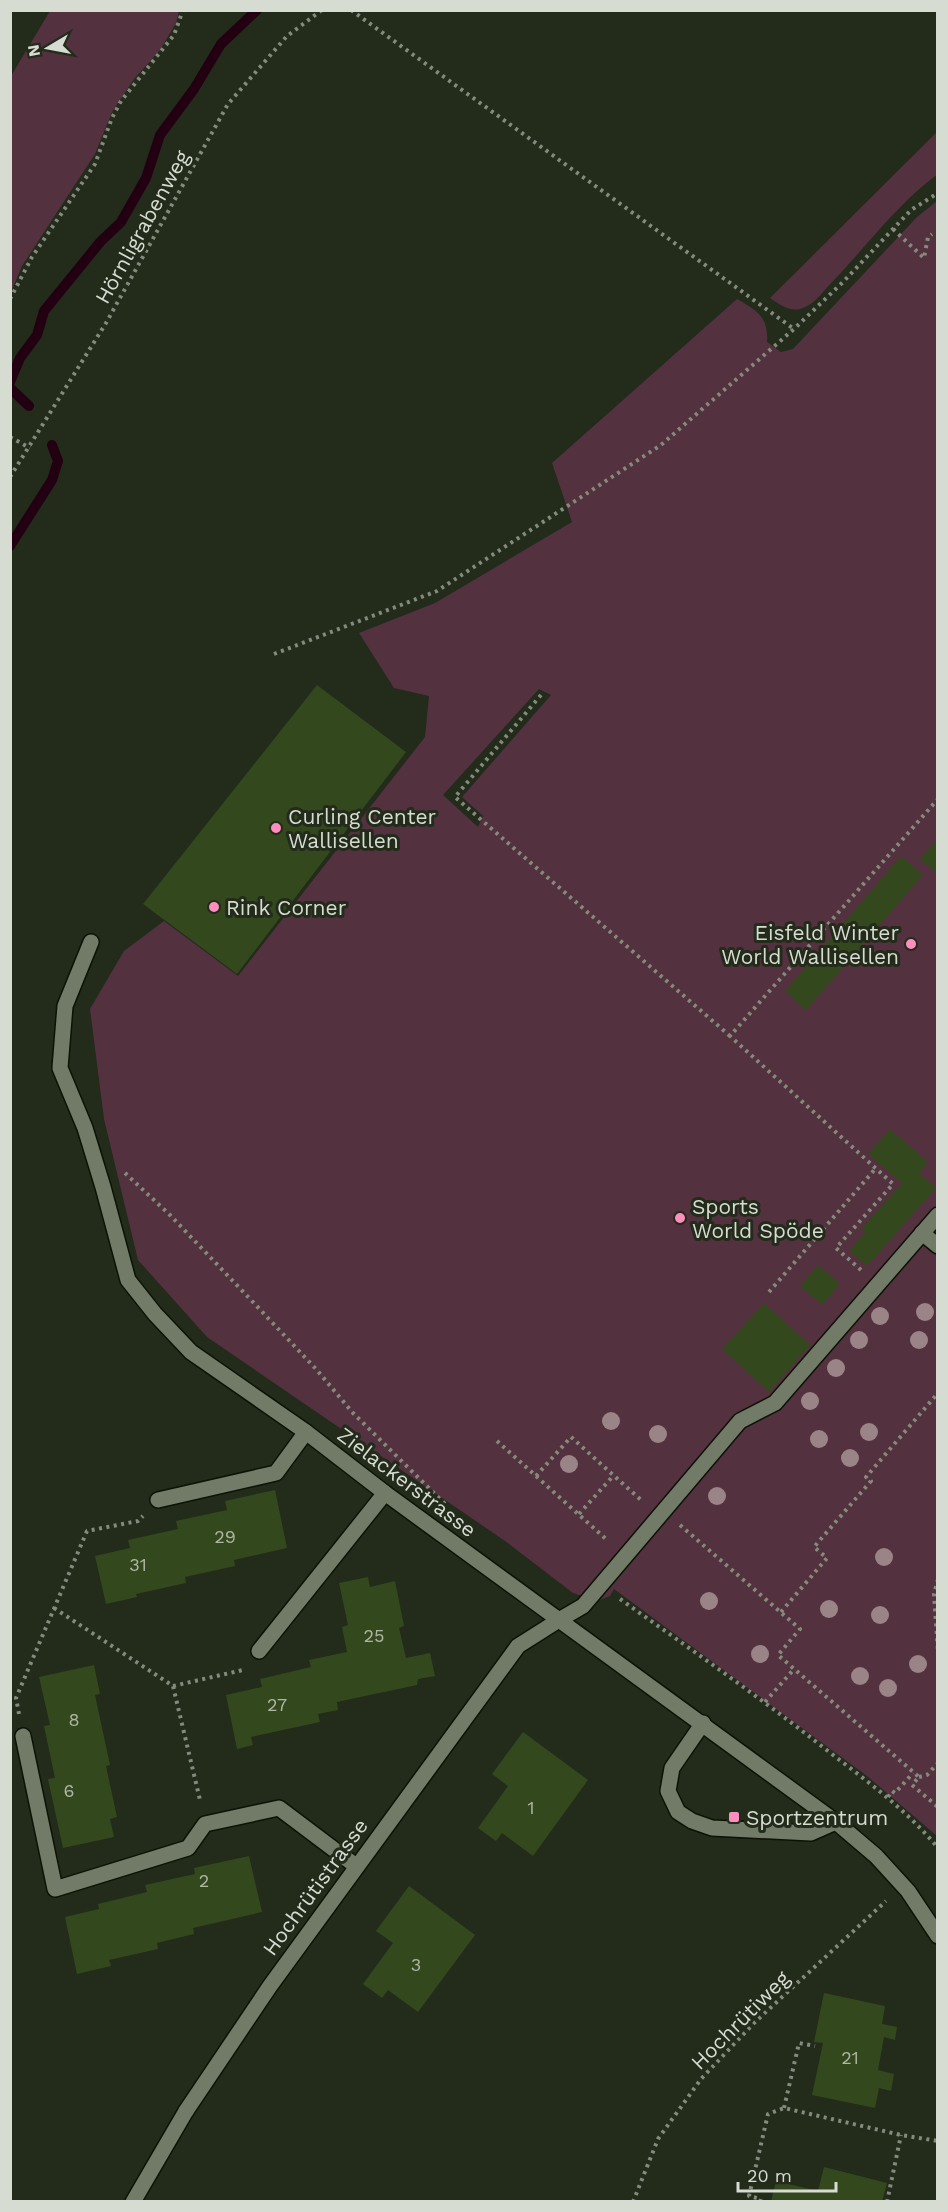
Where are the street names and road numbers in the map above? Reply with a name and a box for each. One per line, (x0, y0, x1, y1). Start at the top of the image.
street label: Hörnligrabenweg (90, 145, 195, 308)
street label: Zielackerstrasse (333, 1422, 481, 1542)
street label: Hochrütistrasse (257, 1814, 373, 1960)
street label: Hochrütiweg (686, 1965, 795, 2074)

